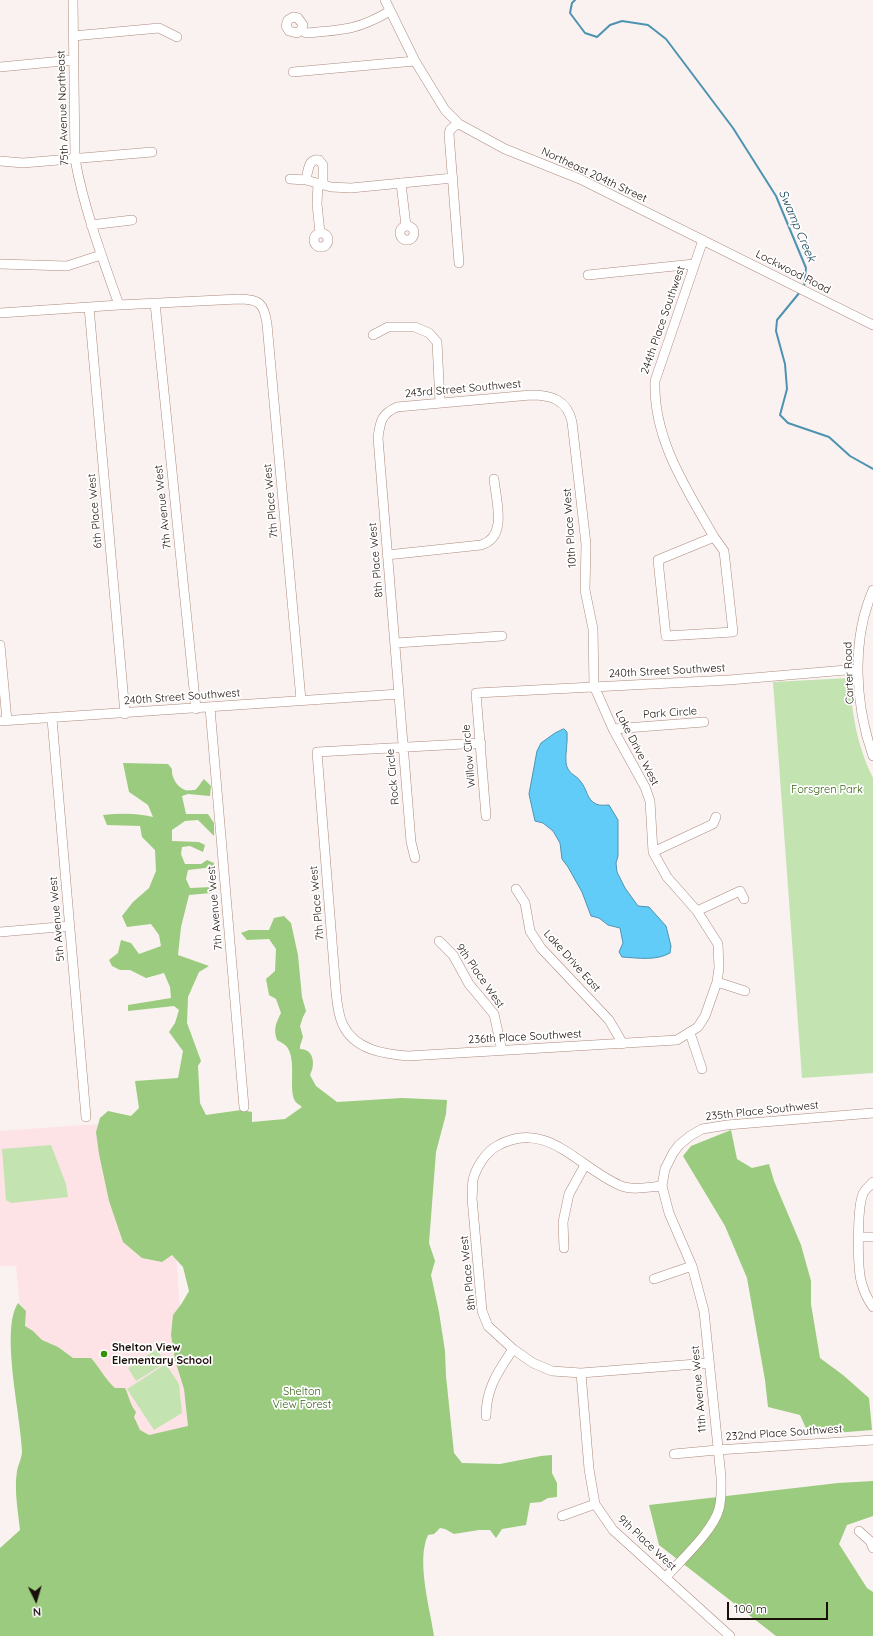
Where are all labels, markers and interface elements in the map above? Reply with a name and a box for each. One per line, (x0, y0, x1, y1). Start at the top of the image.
street label: 75th Avenue Northeast (54, 50, 72, 166)
street label: Northeast 204th Street (539, 145, 649, 205)
water label: Swamp Creek (775, 188, 819, 264)
street label: Lockwood Road (753, 247, 833, 297)
street label: 244th Place Southwest (638, 264, 688, 376)
street label: 243rd Street Southwest (404, 377, 522, 401)
street label: 7th Place West (261, 463, 281, 539)
street label: 7th Avenue West (152, 464, 174, 550)
street label: 6th Place West (85, 473, 105, 549)
street label: 10th Place West (561, 488, 579, 568)
street label: 8th Place West (366, 522, 386, 598)
street label: Carter Road (841, 642, 857, 704)
street label: 240th Street Southwest (608, 661, 726, 681)
street label: 240th Street Southwest (123, 686, 241, 708)
street label: Park Circle (643, 705, 697, 721)
street label: Lake Drive West (612, 708, 662, 788)
street label: Willow Circle (460, 724, 478, 788)
street label: Rock Circle (384, 748, 402, 806)
park label: Forsgren Park (791, 783, 863, 797)
street label: 7th Avenue West (205, 865, 225, 951)
street label: 7th Place West (307, 865, 327, 941)
street label: 5th Avenue West (47, 876, 67, 962)
street label: Lake Drive East (541, 927, 603, 995)
street label: 9th Place West (453, 941, 507, 1011)
street label: 236th Place Southwest (468, 1027, 582, 1047)
street label: 235th Place Southwest (705, 1098, 819, 1124)
street label: 8th Place West (458, 1235, 478, 1311)
place label: Shelton View Elementary School (112, 1341, 212, 1367)
street label: 11th Avenue West (689, 1345, 709, 1433)
marker: Shelton View Elementary School (99, 1349, 109, 1359)
park label: Shelton View Forest (273, 1385, 331, 1411)
street label: 232nd Place Southwest (725, 1422, 843, 1444)
street label: 9th Place West (615, 1512, 679, 1574)
north arrow (16, 1580, 56, 1620)
scale bar (729, 1594, 830, 1620)
text: 100 m (734, 1601, 767, 1616)
text: N (32, 1605, 42, 1619)

